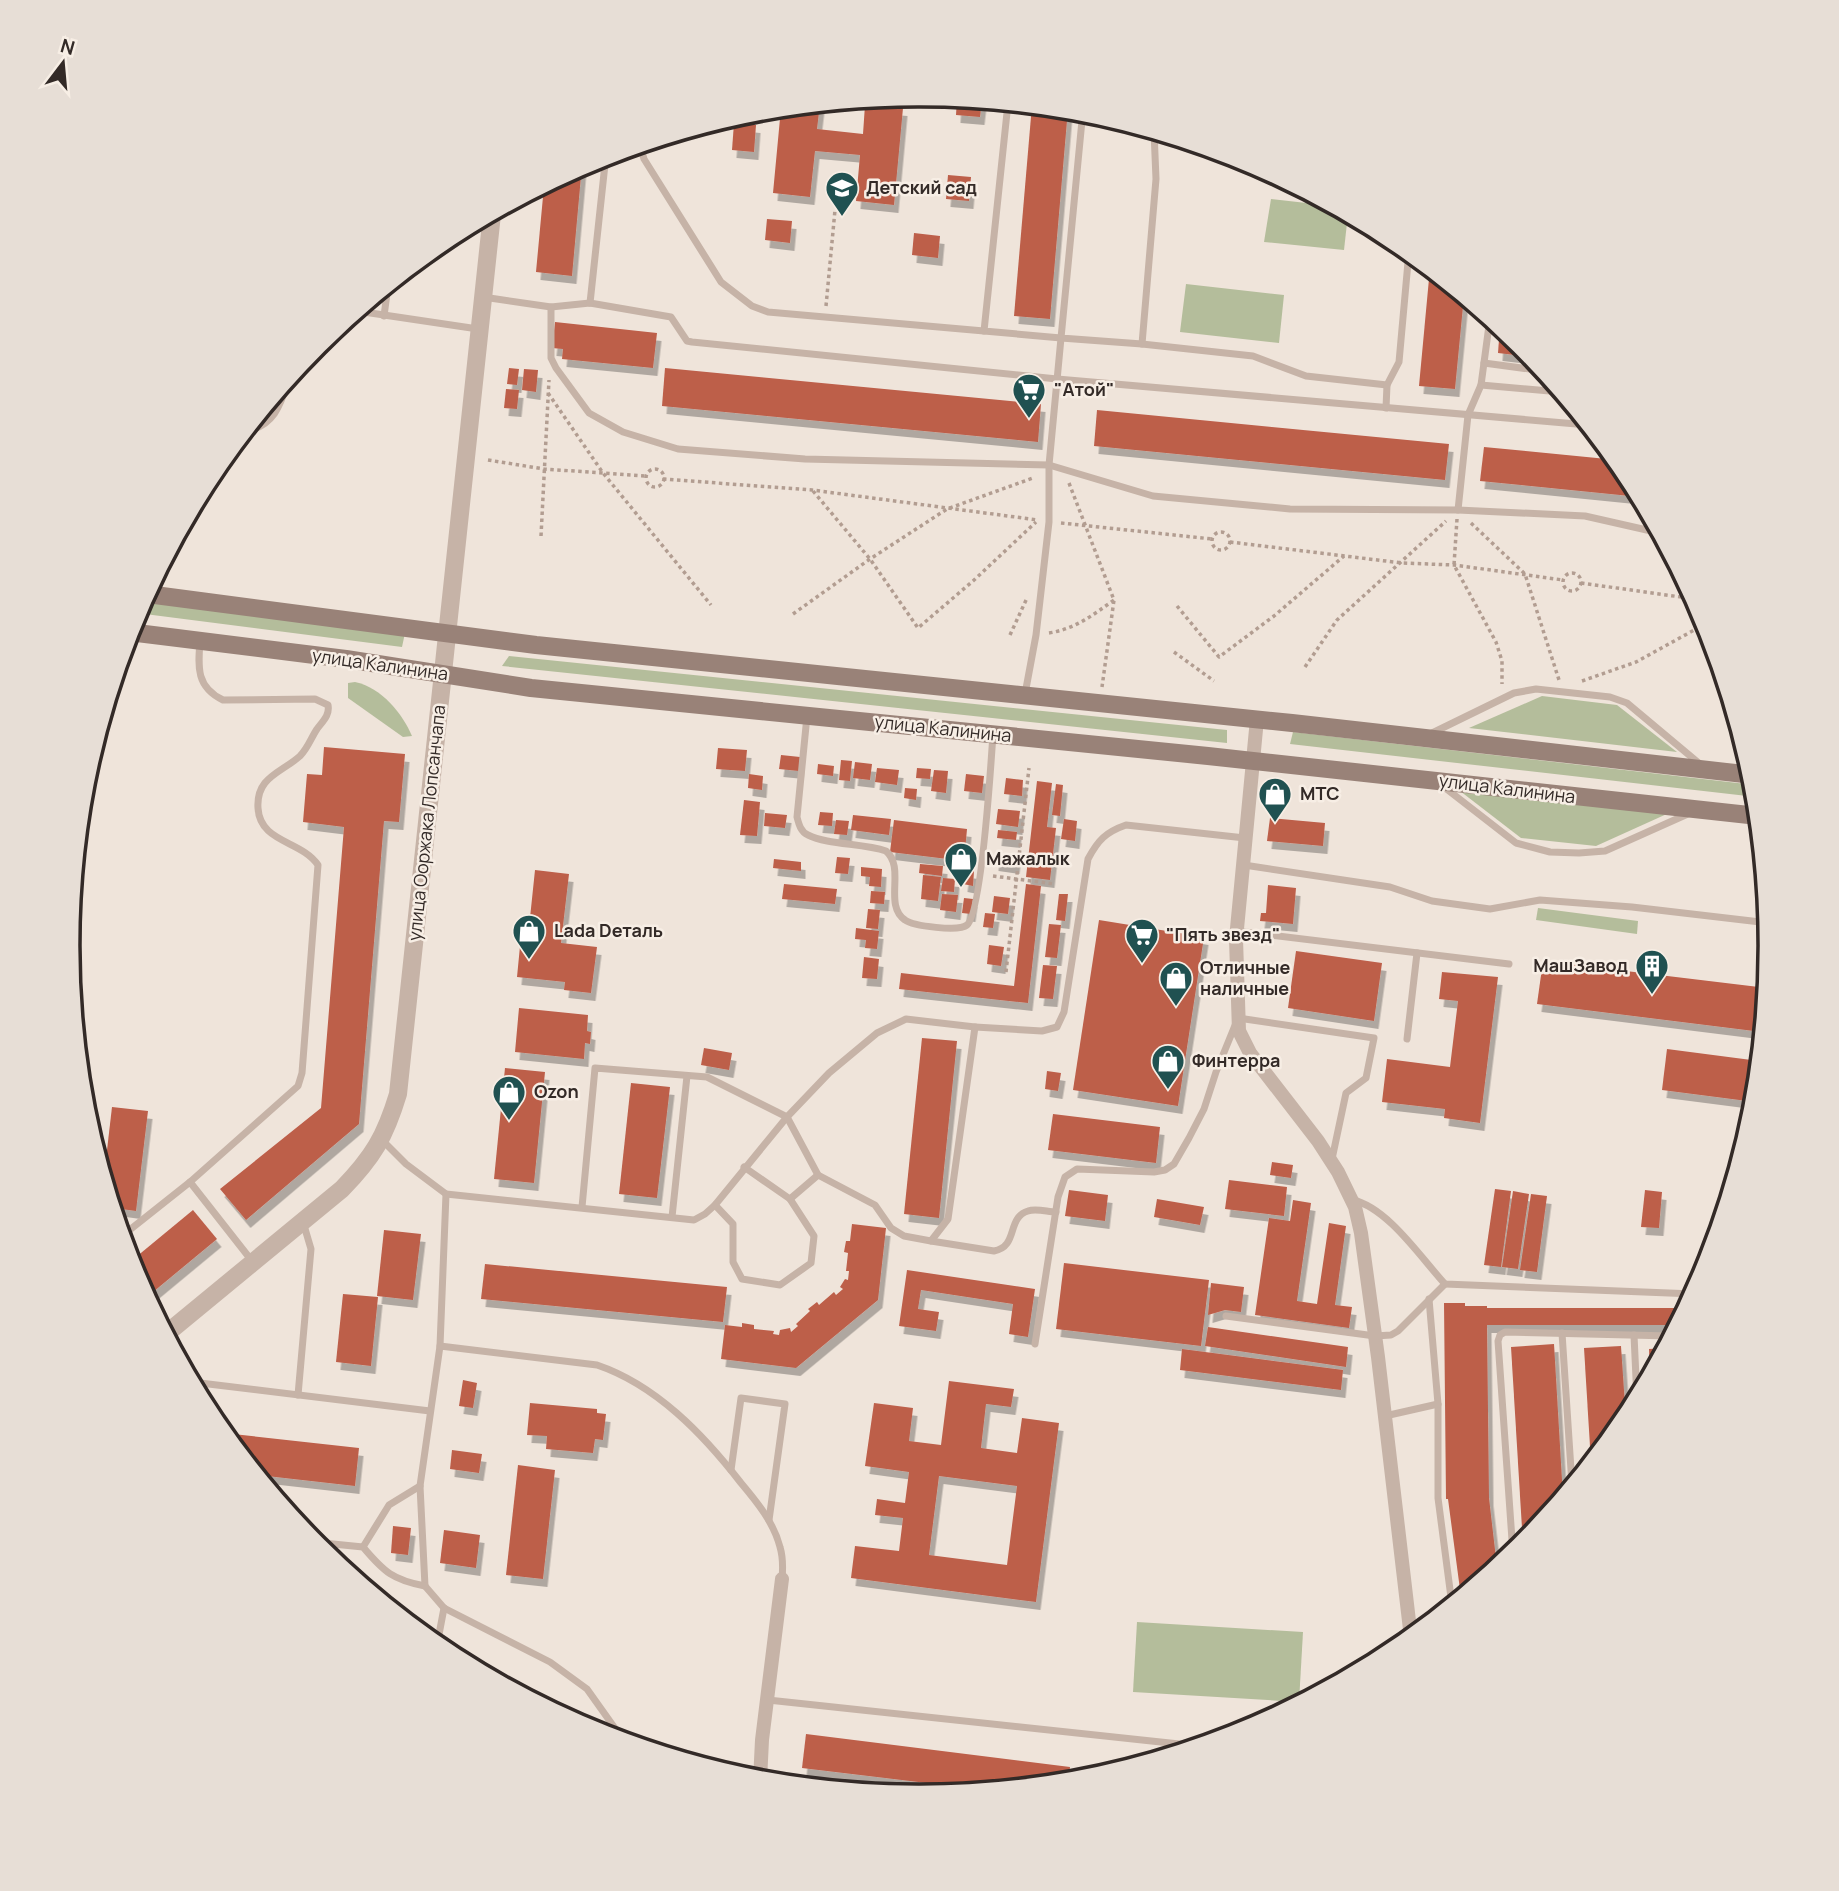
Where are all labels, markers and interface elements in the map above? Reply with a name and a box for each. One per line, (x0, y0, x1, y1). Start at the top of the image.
north arrow (28, 28, 98, 98)
text: N (58, 32, 78, 61)
school or university icon: Детский сад (823, 169, 861, 218)
place label: Детский сад (866, 175, 977, 199)
supermarket icon: "Атой" (1010, 371, 1048, 420)
place label: "Атой" (1054, 377, 1114, 401)
street label: улица Калинина (311, 643, 450, 685)
street label: улица Ооржака Лопсанчапа (402, 704, 450, 942)
street label: улица Калинина (874, 709, 1013, 747)
street label: улица Калинина (1438, 768, 1577, 808)
shop icon: МТС (1256, 775, 1294, 824)
place label: МТС (1300, 781, 1340, 805)
shop icon: Мажалык (942, 840, 980, 889)
place label: Мажалык (986, 846, 1071, 870)
shop icon: Lada Dеталь (510, 912, 548, 961)
supermarket icon: "Пять звезд" (1123, 916, 1161, 965)
place label: Lada Dеталь (554, 918, 663, 942)
place label: "Пять звезд" (1166, 922, 1280, 946)
building icon: МашЗавод (1633, 947, 1671, 996)
place label: МашЗавод (1533, 953, 1628, 977)
place label: Отличные наличные (1200, 955, 1291, 1000)
shop icon: Отличные наличные (1157, 959, 1195, 1008)
shop icon: Финтерра (1149, 1042, 1187, 1091)
place label: Финтерра (1192, 1048, 1280, 1072)
shop icon: Ozon (490, 1073, 528, 1122)
place label: Ozon (534, 1079, 579, 1103)

